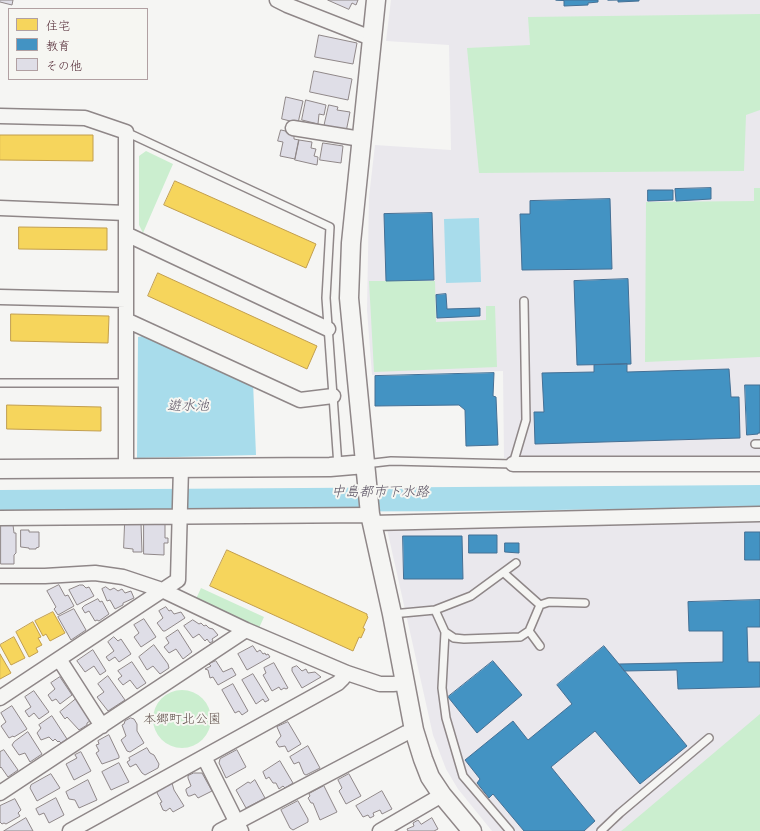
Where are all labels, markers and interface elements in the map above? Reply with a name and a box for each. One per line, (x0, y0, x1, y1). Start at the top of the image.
legend (8, 8, 148, 80)
text: 住宅 (46, 18, 70, 33)
text: 教育 (46, 38, 70, 53)
text: その他 (46, 58, 82, 73)
water label: 遊水池 (167, 398, 209, 414)
water label: 中島都市下水路 (331, 484, 429, 500)
park label: 本郷町北公園 (143, 711, 221, 727)

